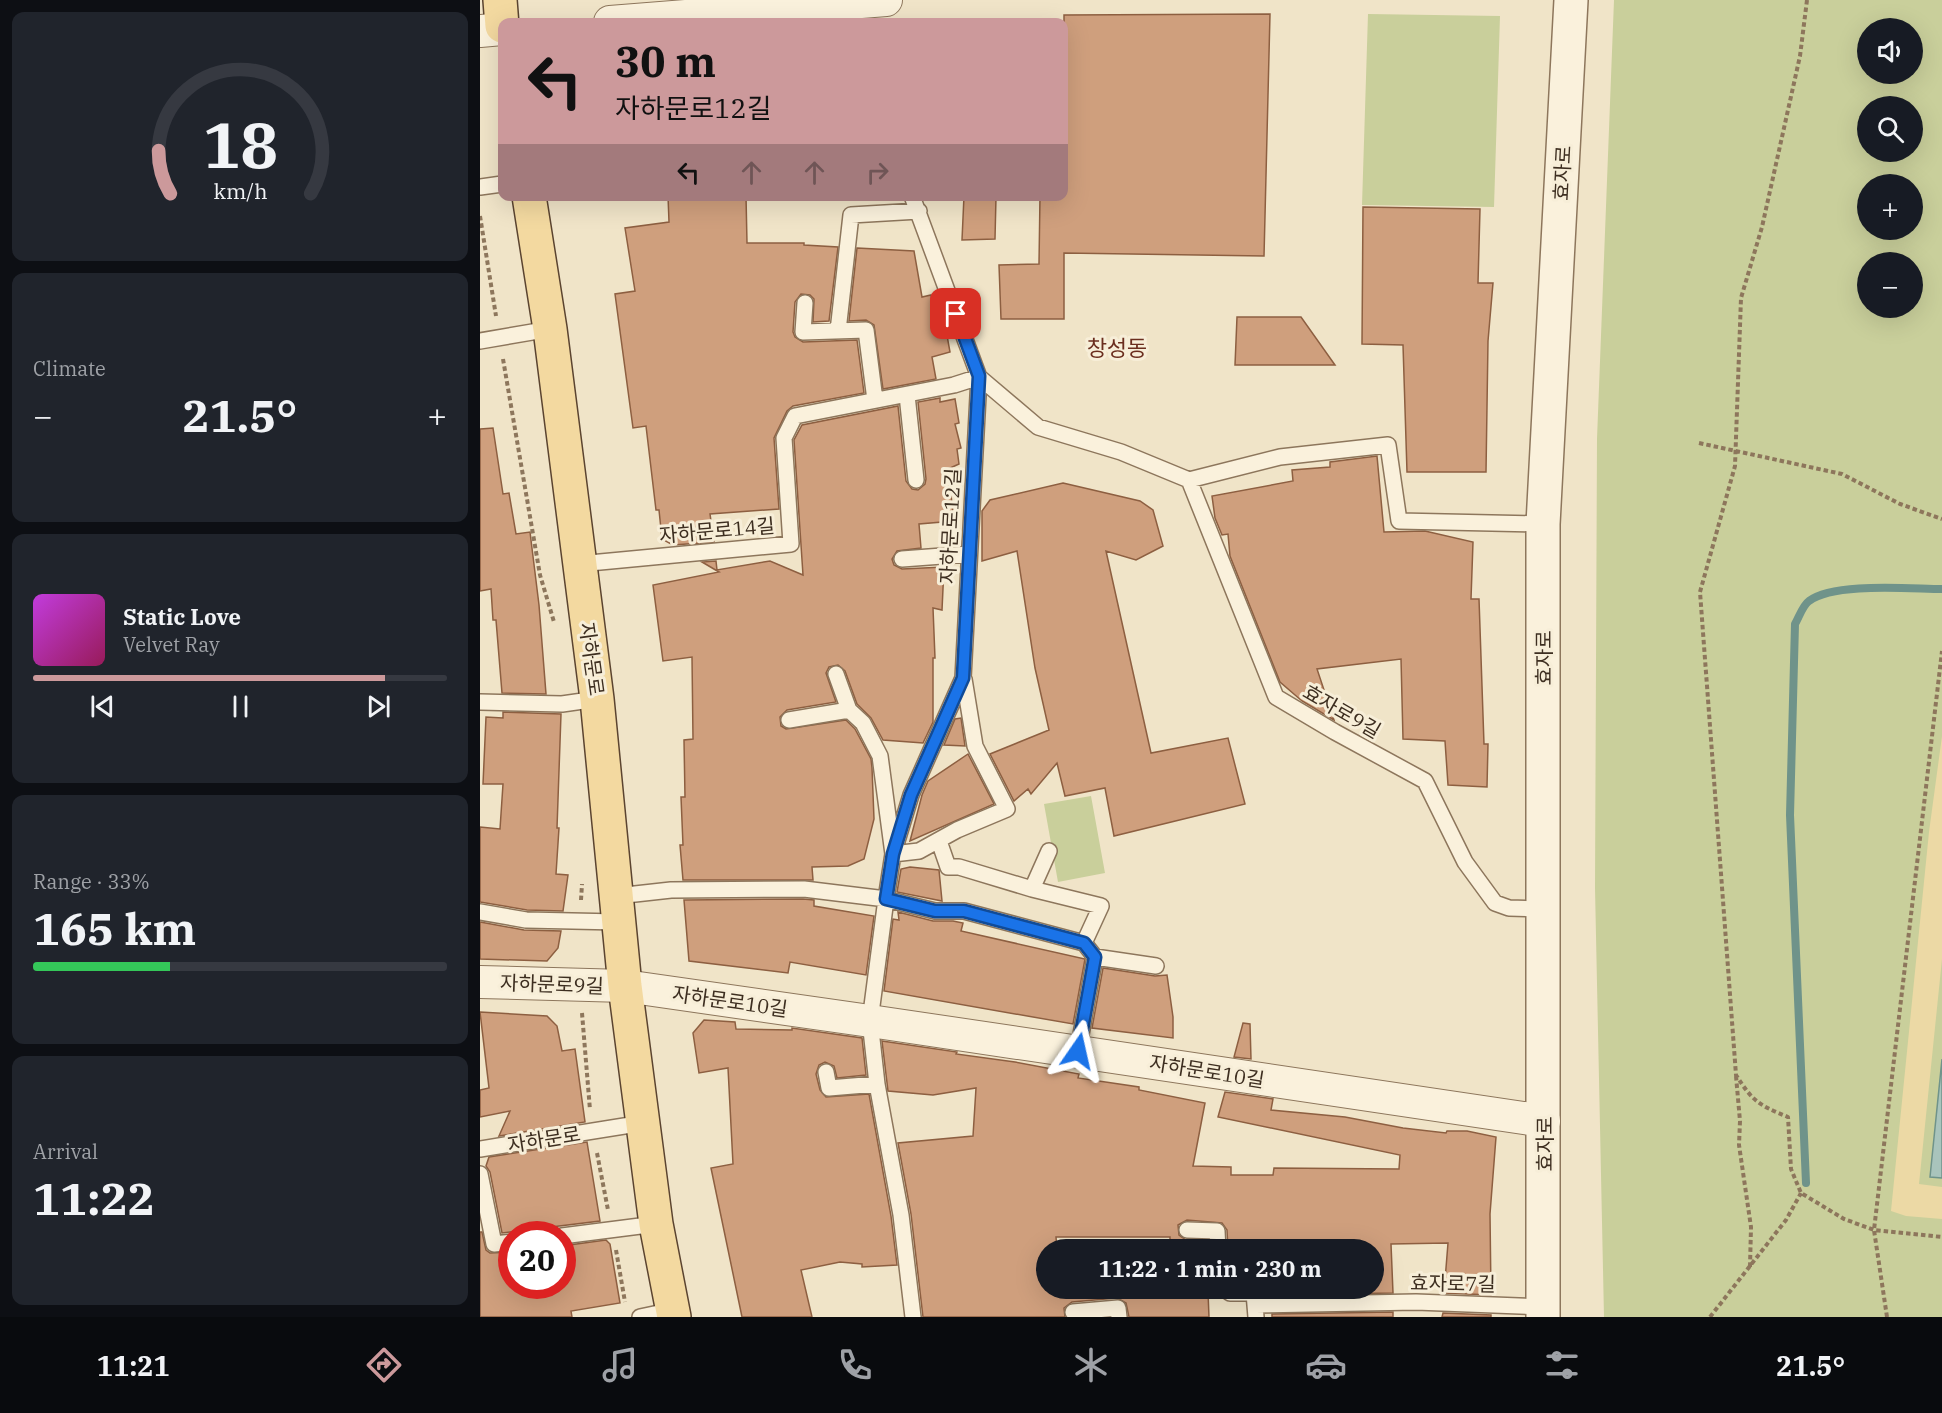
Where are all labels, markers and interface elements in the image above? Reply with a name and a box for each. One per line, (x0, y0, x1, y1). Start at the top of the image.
map controls (1857, 18, 1923, 318)
button: sound (1857, 18, 1923, 84)
text: 30 m (615, 34, 716, 89)
icon: left (516, 42, 594, 120)
text: 자하문로12길 (615, 90, 772, 125)
button: search (1857, 96, 1923, 162)
text: 18 (203, 104, 277, 185)
street label: 효자로 (1547, 145, 1577, 201)
icon: left (672, 156, 705, 189)
icon: ahead (735, 156, 768, 189)
icon: ahead (798, 156, 831, 189)
icon: right (861, 156, 894, 189)
button: + (1857, 174, 1923, 240)
text: km/h (213, 177, 267, 205)
button: − (1857, 252, 1923, 318)
pin (930, 288, 981, 339)
icon: arrive (939, 297, 972, 330)
district label: 창성동 (1087, 333, 1147, 362)
text: Climate (33, 355, 106, 382)
text: 21.5° (183, 386, 297, 444)
text: − (33, 394, 53, 437)
text: + (427, 394, 447, 437)
street label: 자하문로12길 (933, 467, 967, 585)
street label: 자하문로14길 (658, 511, 776, 549)
text: Static Love (123, 602, 241, 631)
street label: 자하문로 (574, 621, 610, 697)
street label: 효자로 (1530, 630, 1557, 686)
text: Velvet Ray (123, 631, 220, 658)
street label: 효자로9길 (1298, 678, 1386, 744)
icon: previous (86, 690, 119, 723)
icon: pause (224, 690, 257, 723)
icon: next (362, 690, 395, 723)
text: Range · 33% (33, 868, 150, 895)
text: 165 km (33, 899, 196, 957)
street label: 자하문로9길 (500, 969, 604, 999)
street label: 자하문로10길 (671, 980, 789, 1022)
position arrow (1046, 1019, 1110, 1083)
street label: 자하문로10길 (1148, 1049, 1266, 1093)
street label: 효자로 (1531, 1116, 1558, 1172)
street label: 자하문로 (506, 1120, 582, 1158)
text: Arrival (33, 1138, 98, 1165)
text: 11:22 (33, 1169, 155, 1227)
speed limit sign: 20 (498, 1221, 576, 1299)
text: 11:22 · 1 min · 230 m (1098, 1254, 1322, 1283)
street label: 효자로7길 (1410, 1269, 1496, 1297)
icon: directions (363, 1344, 405, 1386)
icon: music (599, 1344, 641, 1386)
icon: phone (834, 1344, 876, 1386)
icon: climate (1070, 1344, 1112, 1386)
icon: car (1305, 1344, 1347, 1386)
icon: filters (1541, 1344, 1583, 1386)
text: 11:21 (97, 1348, 170, 1383)
text: 21.5° (1776, 1348, 1845, 1383)

